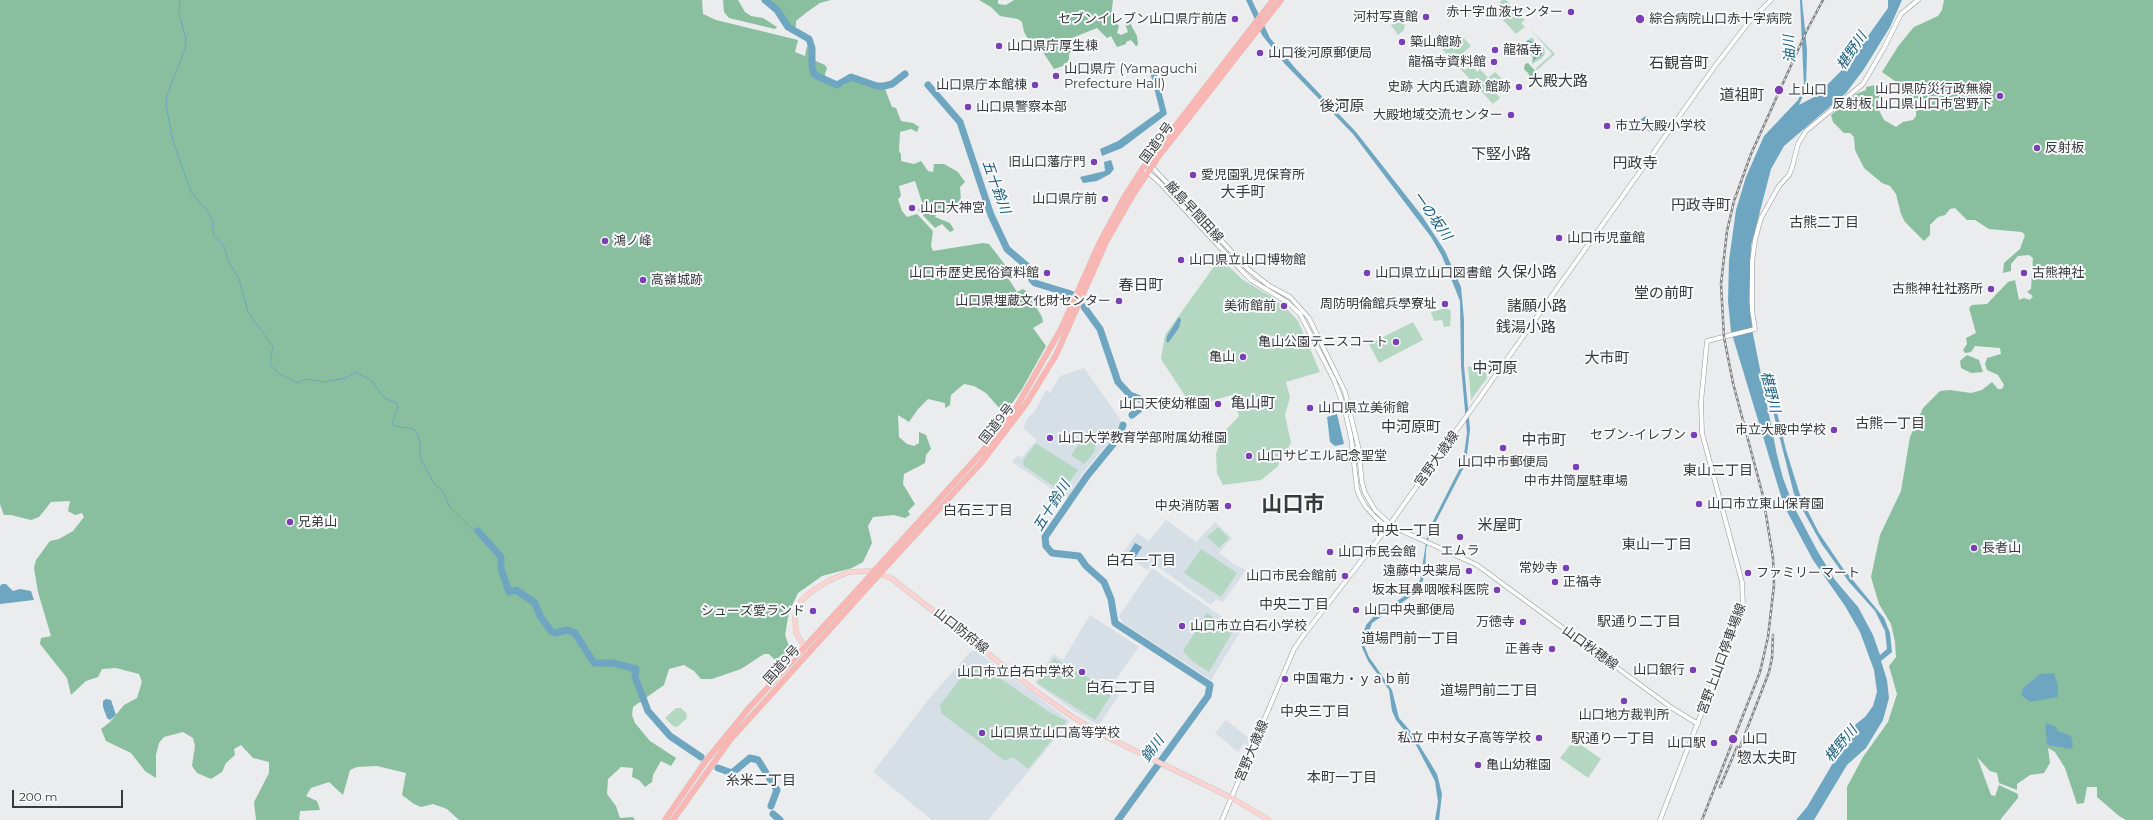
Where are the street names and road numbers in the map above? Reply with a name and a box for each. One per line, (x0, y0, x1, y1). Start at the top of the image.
street label: 国道9号 (1137, 119, 1177, 167)
street label: 厳島早間田線 (1162, 178, 1226, 246)
street label: 国道9号 (976, 401, 1018, 447)
street label: 宮野大歳線 (1412, 428, 1462, 490)
street label: 宮野上山口停車場線 (1695, 601, 1749, 717)
street label: 山口防府線 (931, 605, 991, 657)
street label: 山口秋穂線 (1559, 623, 1621, 673)
street label: 国道9号 (761, 642, 803, 688)
street label: 宮野大歳線 (1232, 718, 1272, 784)

